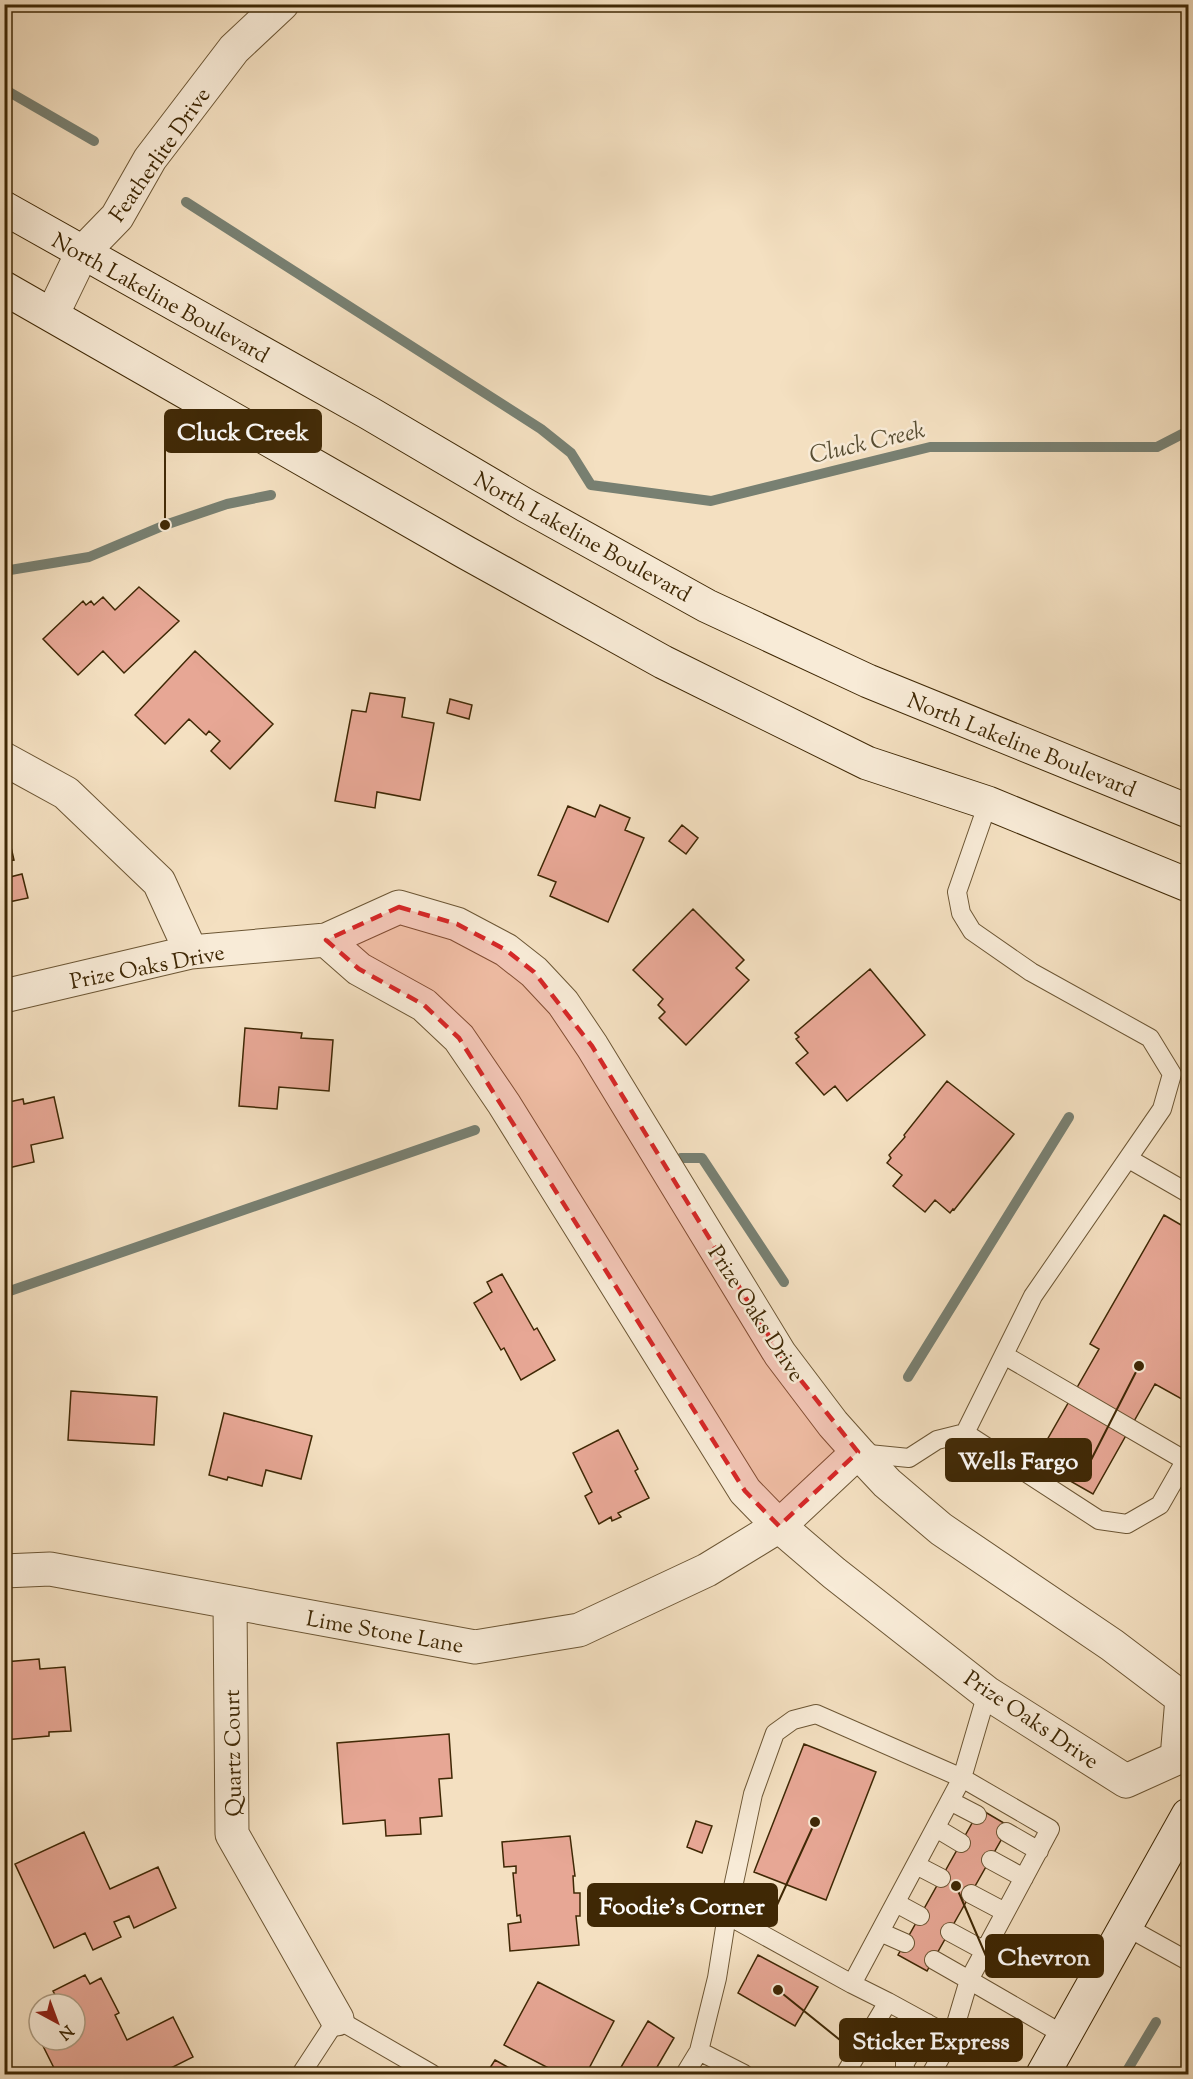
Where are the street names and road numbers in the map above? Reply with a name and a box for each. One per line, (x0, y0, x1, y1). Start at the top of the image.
street label: Featherlite Drive (103, 82, 220, 230)
street label: North Lakeline Boulevard (45, 226, 274, 373)
street label: North Lakeline Boulevard (467, 465, 696, 612)
street label: North Lakeline Boulevard (902, 686, 1140, 807)
street label: Prize Oaks Drive (67, 938, 228, 1000)
street label: Prize Oaks Drive (698, 1240, 811, 1389)
street label: Lime Stone Lane (303, 1604, 466, 1664)
street label: Prize Oaks Drive (956, 1664, 1104, 1779)
street label: Quartz Court (218, 1689, 252, 1817)

